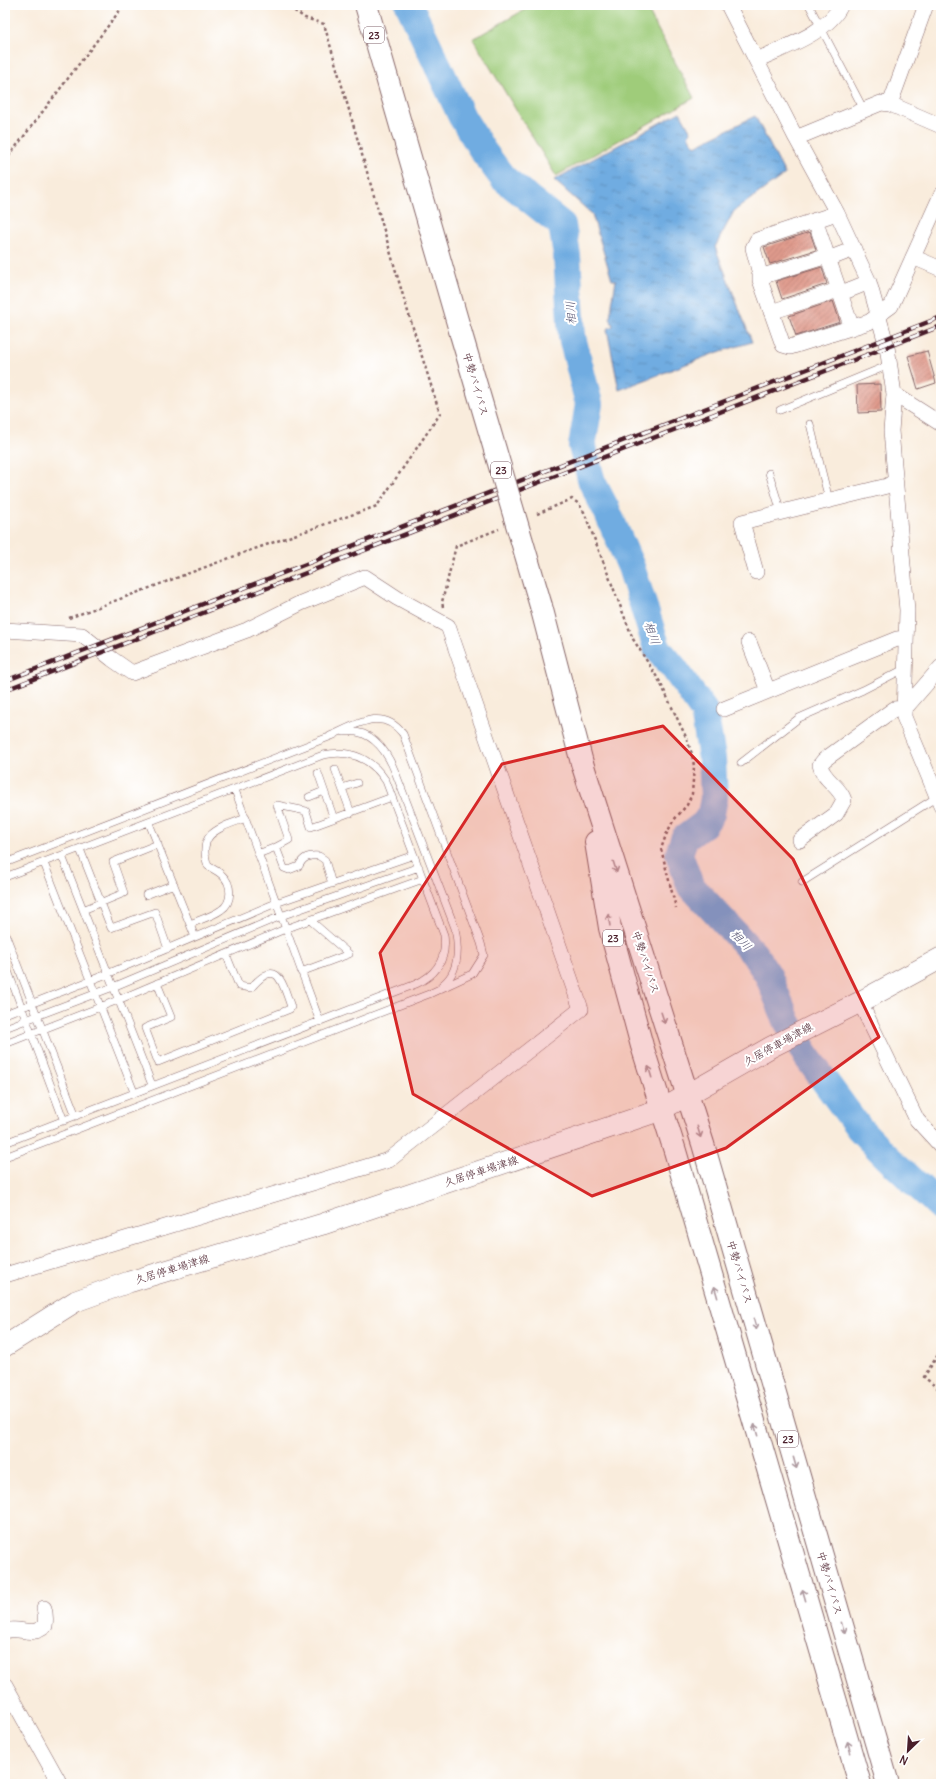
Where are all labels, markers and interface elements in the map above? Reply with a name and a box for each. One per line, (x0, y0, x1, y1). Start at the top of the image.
road number: 23 (364, 27, 384, 43)
water label: 相川 (562, 301, 579, 326)
street label: 中勢バイパス (460, 350, 492, 418)
road number: 23 (491, 462, 511, 478)
water label: 相川 (641, 619, 663, 647)
one-way arrow (612, 860, 619, 873)
one-way arrow (604, 914, 612, 927)
water label: 相川 (728, 926, 755, 954)
street label: 中勢バイパス (629, 929, 663, 995)
road number: 23 (603, 930, 623, 946)
one-way arrow (660, 1011, 667, 1024)
street label: 久居停車場津線 (741, 1019, 815, 1069)
one-way arrow (646, 1066, 653, 1079)
one-way arrow (696, 1126, 703, 1139)
street label: 久居停車場津線 (442, 1152, 520, 1190)
street label: 中勢バイパス (724, 1238, 756, 1306)
street label: 久居停車場津線 (133, 1251, 211, 1287)
one-way arrow (712, 1285, 719, 1298)
one-way arrow (752, 1318, 759, 1331)
one-way arrow (752, 1424, 759, 1437)
road number: 23 (778, 1431, 798, 1447)
one-way arrow (792, 1456, 799, 1469)
street label: 中勢バイパス (814, 1549, 846, 1617)
one-way arrow (800, 1589, 807, 1602)
one-way arrow (839, 1621, 847, 1634)
north arrow (888, 1731, 928, 1771)
one-way arrow (845, 1740, 852, 1753)
text: N (897, 1752, 910, 1768)

